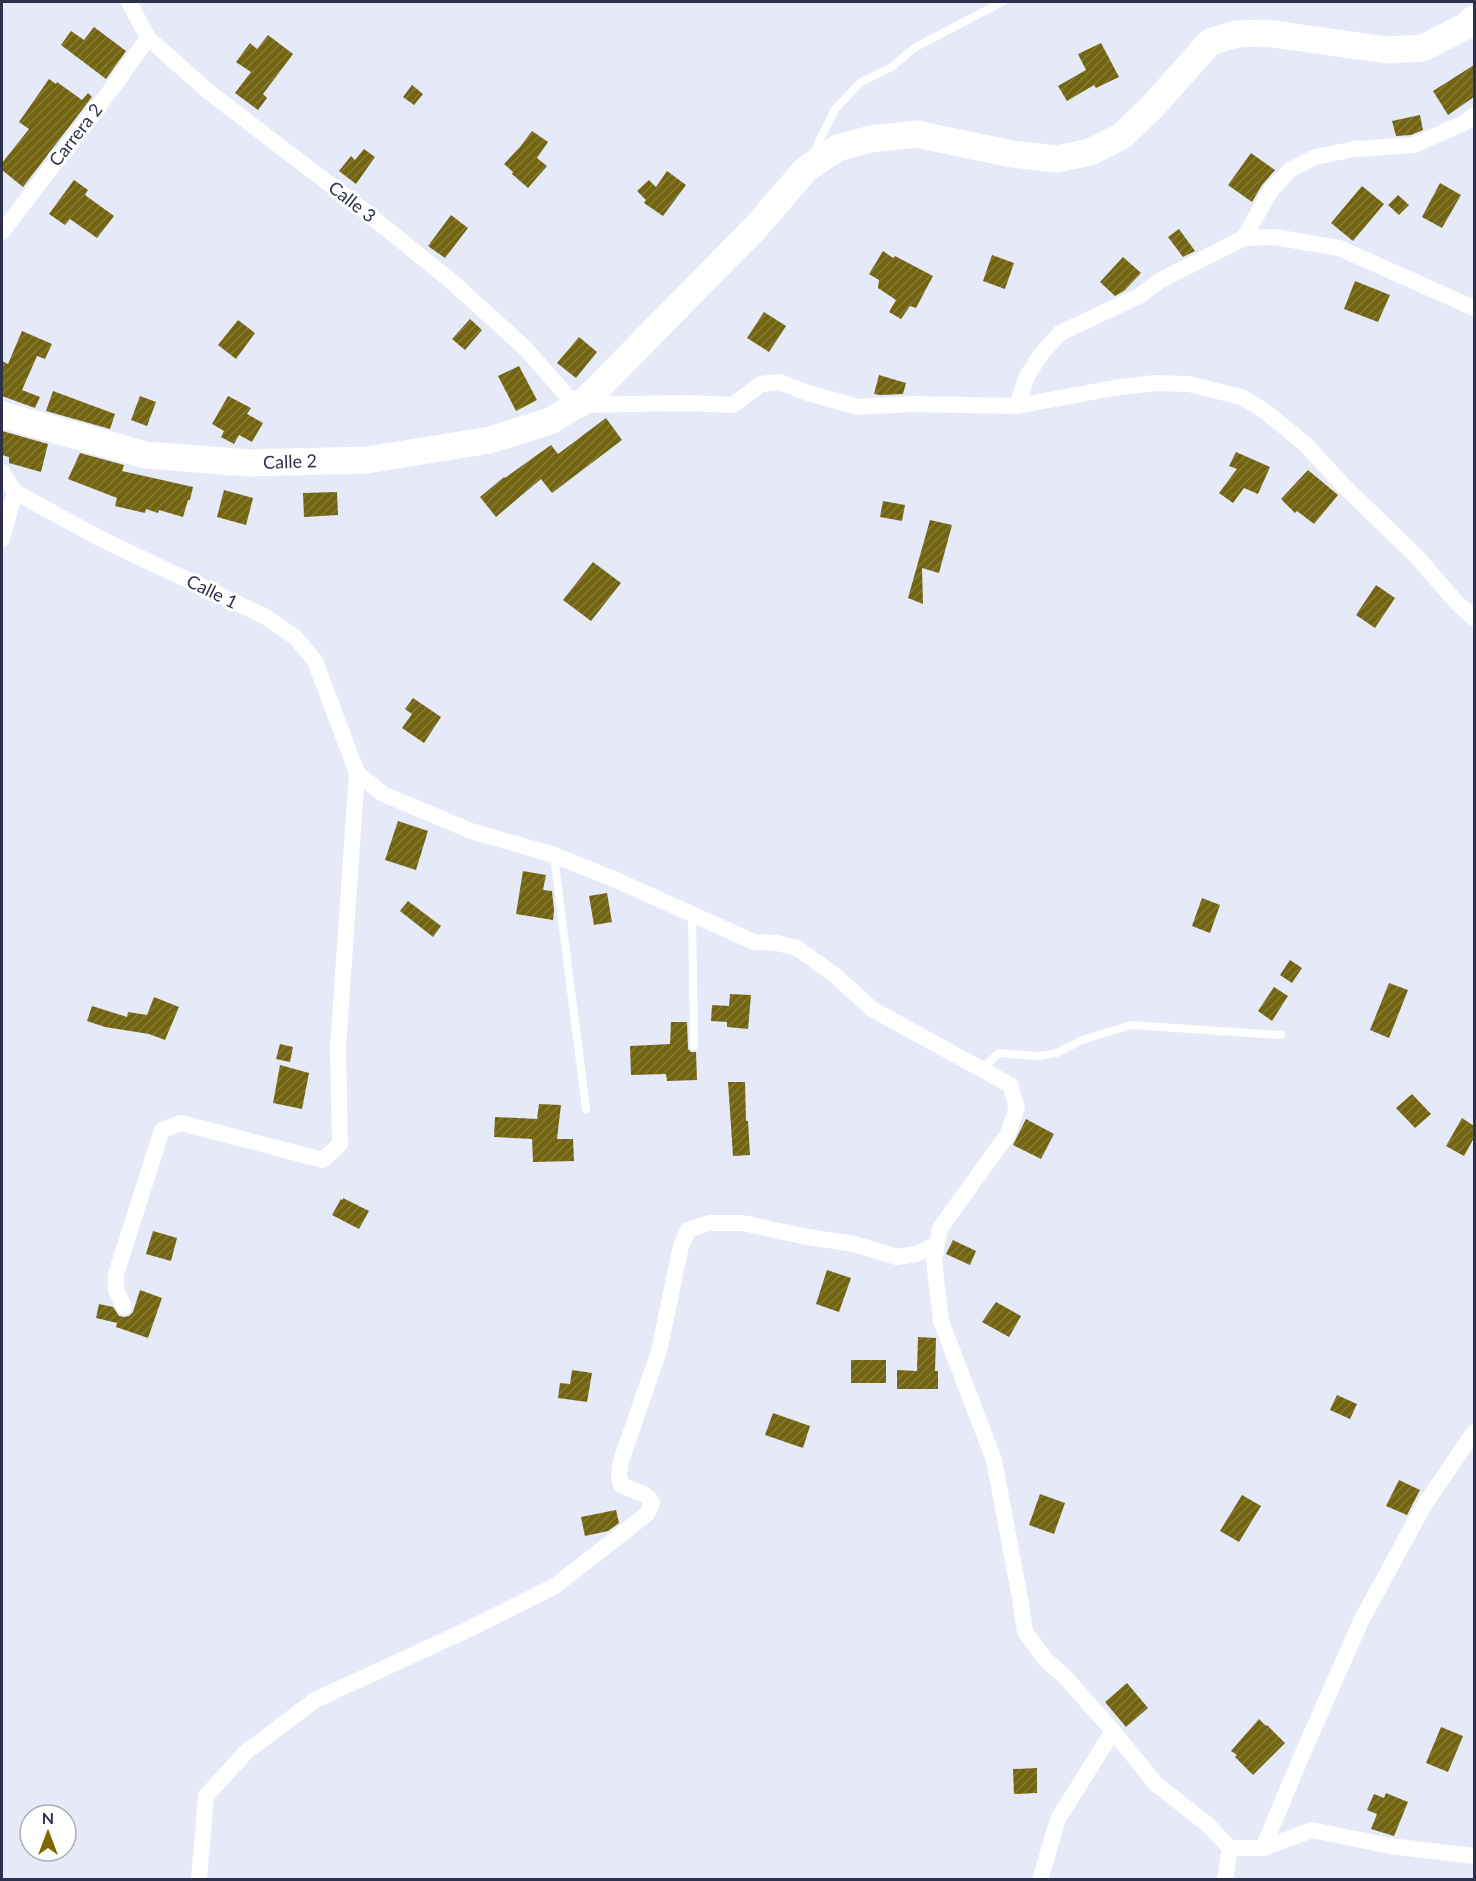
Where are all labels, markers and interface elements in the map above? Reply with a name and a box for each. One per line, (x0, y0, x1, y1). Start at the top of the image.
street label: Carrera 2 (44, 99, 107, 170)
street label: Calle 3 (325, 176, 381, 227)
street label: Calle 2 (263, 449, 317, 473)
street label: Calle 1 (183, 569, 242, 613)
north arrow (18, 1803, 78, 1863)
text: N (42, 1808, 54, 1827)

